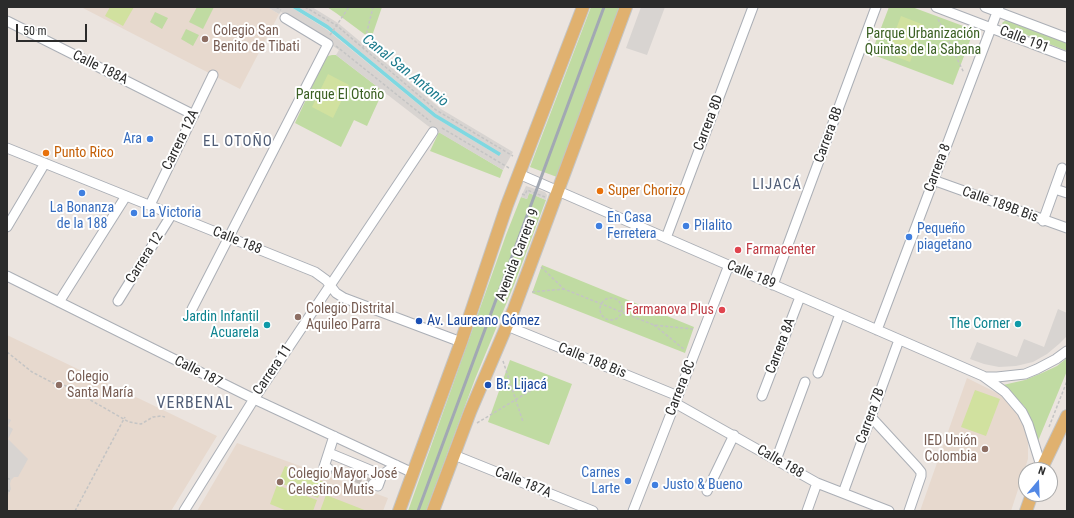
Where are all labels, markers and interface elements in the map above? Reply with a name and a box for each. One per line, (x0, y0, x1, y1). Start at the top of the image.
scale bar (18, 16, 89, 42)
place label: Colegio San Benito de Tibati (213, 23, 300, 56)
street label: Calle 191 (997, 23, 1051, 57)
text: 50 m (23, 24, 47, 38)
park label: Parque Urbanización Quintas de la Sabana (865, 26, 981, 58)
water label: Canal San Antonio (358, 31, 452, 111)
marker: Colegio San Benito de Tibati (200, 34, 210, 44)
street label: Calle 188A (70, 47, 130, 89)
park label: Parque El Otoño (296, 87, 384, 103)
street label: Carrera 8D (691, 93, 727, 153)
street label: Carrera 8B (811, 105, 847, 165)
street label: Carrera 12A (159, 107, 203, 173)
place label: Ara (123, 131, 142, 147)
district label: EL OTOÑO (203, 133, 273, 151)
marker: Ara (145, 134, 155, 144)
street label: Carrera 8 (921, 141, 955, 195)
place label: Punto Rico (54, 145, 114, 161)
marker: Punto Rico (41, 148, 51, 158)
district label: LIJACÁ (752, 176, 802, 194)
place label: Super Chorizo (608, 183, 685, 199)
street label: Calle 189B Bis (960, 183, 1040, 227)
marker: Super Chorizo (595, 186, 605, 196)
marker: La Bonanza de la 188 (77, 188, 87, 198)
place label: La Bonanza de la 188 (50, 200, 114, 232)
place label: La Victoria (142, 205, 201, 221)
street label: Avenida Carrera 9 (493, 206, 543, 304)
marker: La Victoria (129, 208, 139, 218)
place label: En Casa Ferretera (607, 210, 657, 242)
place label: Pilalito (694, 218, 732, 234)
marker: En Casa Ferretera (594, 221, 604, 231)
marker: Pilalito (681, 221, 691, 231)
place label: Pequeño piagetano (917, 221, 972, 254)
street label: Calle 188 (210, 224, 264, 258)
street label: Carrera 12 (123, 229, 167, 287)
marker: Pequeño piagetano (904, 232, 914, 242)
place label: Farmacenter (746, 242, 816, 258)
marker: Farmacenter (733, 245, 743, 255)
street label: Calle 189 (724, 257, 778, 293)
place label: Colegio Distrital Aquileo Parra (306, 301, 394, 334)
place label: Farmanova Plus (626, 302, 714, 318)
marker: Farmanova Plus (717, 305, 727, 315)
place label: Jardin Infantil Acuarela (182, 309, 259, 342)
marker: Colegio Distrital Aquileo Parra (293, 312, 303, 322)
place label: Av. Laureano Gómez (427, 313, 540, 329)
marker: Av. Laureano Gómez (414, 316, 424, 326)
street label: Carrera 8A (763, 316, 799, 376)
place label: The Corner (949, 316, 1010, 332)
marker: The Corner (1013, 319, 1023, 329)
marker: Jardin Infantil Acuarela (262, 320, 272, 330)
street label: Calle 188 Bis (555, 340, 629, 382)
street label: Carrera 11 (250, 342, 296, 398)
street label: Calle 187 (171, 353, 225, 391)
street label: Carrera 8C (663, 358, 699, 418)
place label: Colegio Santa María (67, 369, 133, 402)
place label: Br. Lijacá (496, 377, 547, 393)
marker: Colegio Santa María (54, 380, 64, 390)
marker: Br. Lijacá (483, 380, 493, 390)
street label: Carrera 7B (853, 386, 889, 446)
district label: VERBENAL (157, 394, 233, 414)
place label: IED Unión Colombia (924, 433, 977, 466)
street label: Calle 188 (753, 442, 807, 482)
marker: IED Unión Colombia (980, 444, 990, 454)
north arrow (1018, 462, 1058, 502)
street label: Calle 187A (492, 464, 554, 502)
text: N (1036, 464, 1047, 478)
place label: Carnes Larte (581, 465, 620, 498)
place label: Colegio Mayor José Celestino Mutis (288, 466, 397, 498)
marker: Carnes Larte (623, 476, 633, 486)
marker: Colegio Mayor José Celestino Mutis (275, 477, 285, 487)
place label: Justo & Bueno (663, 477, 743, 493)
marker: Justo & Bueno (650, 480, 660, 490)

